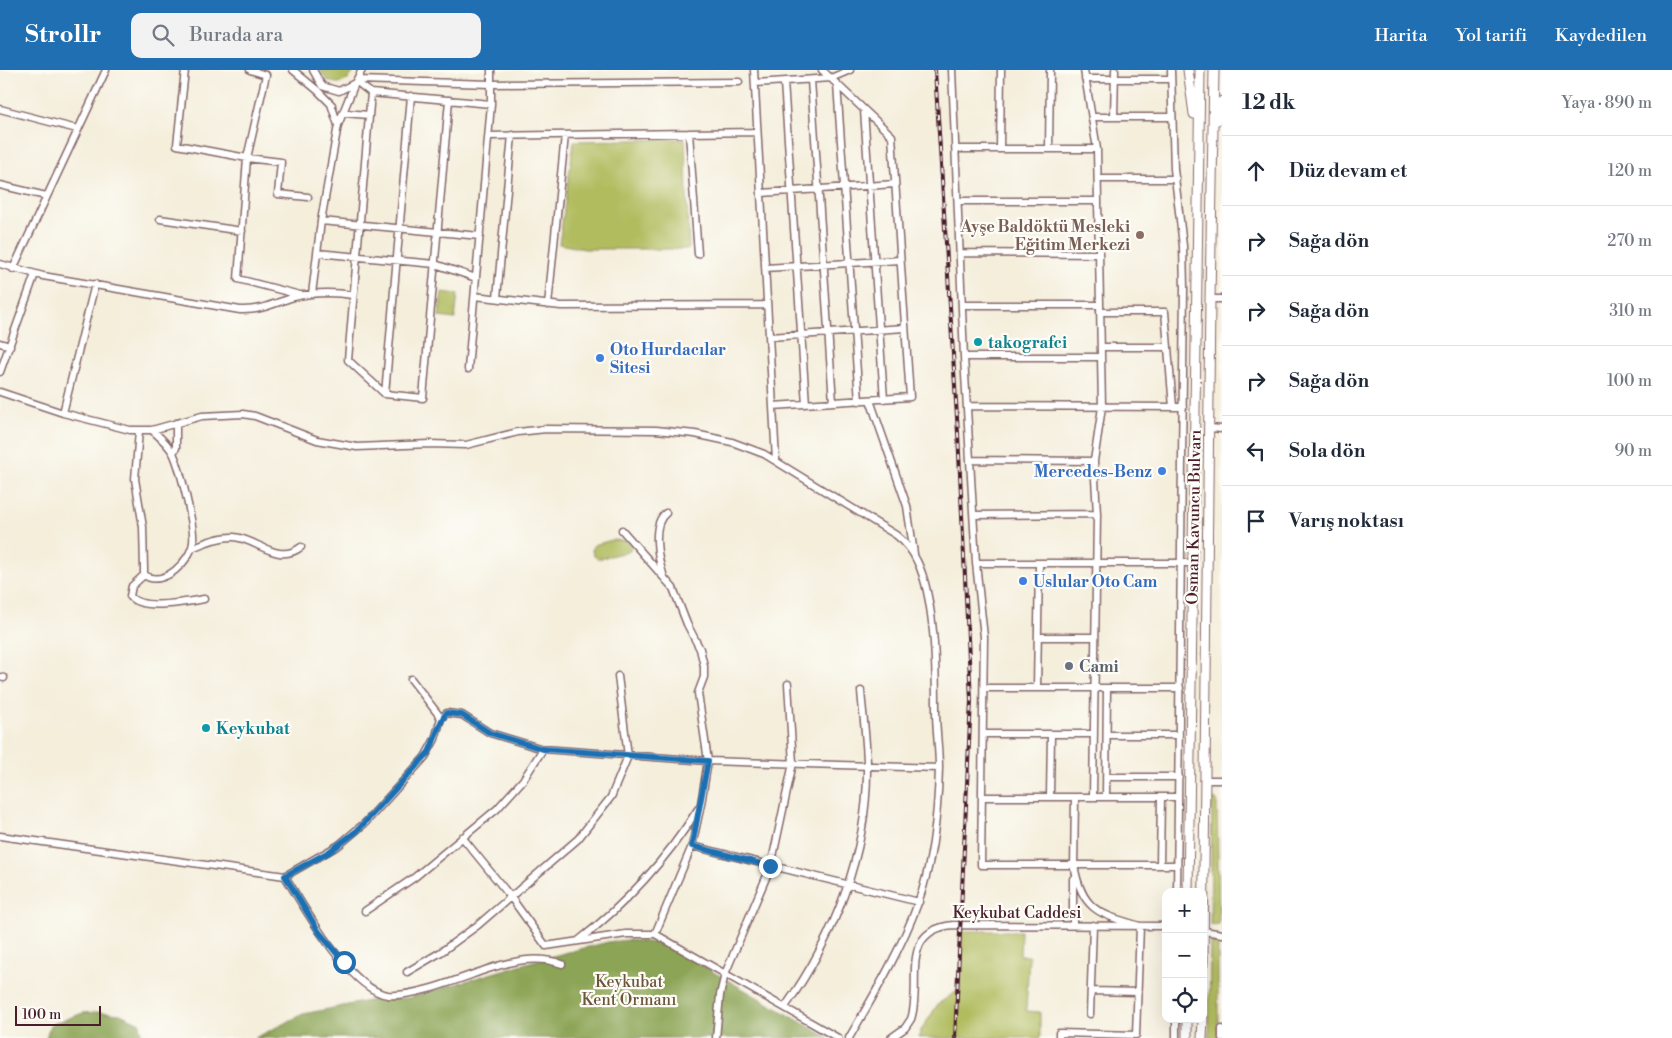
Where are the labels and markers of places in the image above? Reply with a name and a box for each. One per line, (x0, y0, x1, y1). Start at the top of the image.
place label: Ayşe Baldöktü Mesleki Eğitim Merkezi (960, 217, 1130, 255)
marker: Ayşe Baldöktü Mesleki Eğitim Merkezi (1134, 229, 1146, 241)
place label: takografci (988, 333, 1067, 353)
marker: takografci (972, 336, 984, 348)
place label: Oto Hurdacılar Sitesi (610, 340, 726, 378)
marker: Oto Hurdacılar Sitesi (594, 352, 606, 364)
place label: Mercedes-Benz (1034, 462, 1152, 482)
marker: Mercedes-Benz (1156, 465, 1168, 477)
place label: Uslular Oto Cam (1033, 572, 1158, 592)
marker: Uslular Oto Cam (1017, 575, 1029, 587)
place label: Cami (1079, 657, 1119, 677)
marker: Cami (1063, 660, 1075, 672)
place label: Keykubat (216, 719, 290, 739)
marker: Keykubat (200, 722, 212, 734)

